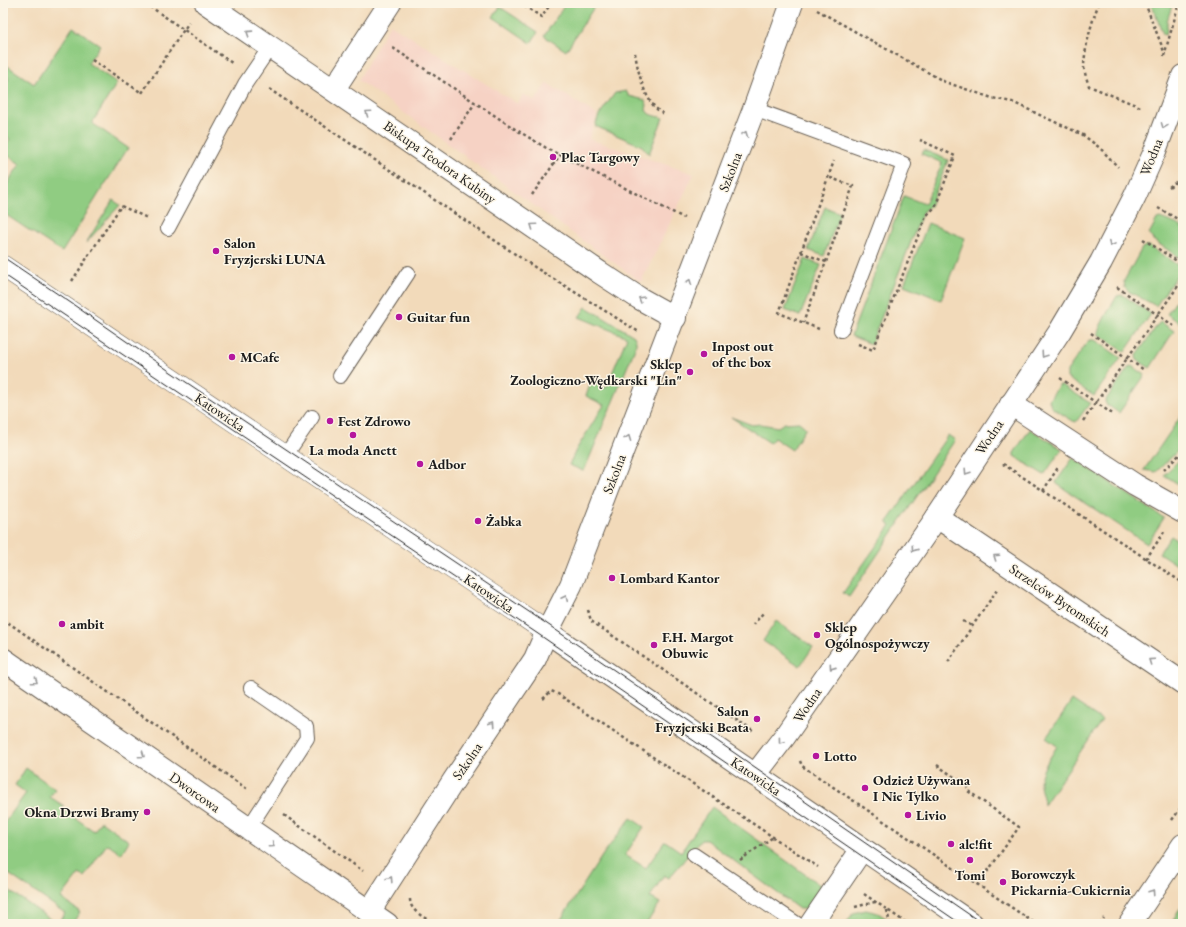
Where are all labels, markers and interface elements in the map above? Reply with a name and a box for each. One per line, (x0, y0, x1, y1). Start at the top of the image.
one-way arrow (246, 30, 253, 37)
one-way arrow (366, 111, 373, 118)
street label: Biskupa Teodora Kubiny (380, 116, 500, 208)
one-way arrow (1161, 122, 1169, 129)
one-way arrow (740, 131, 748, 138)
street label: Wodna (1135, 135, 1167, 178)
place label: Plac Targowy (561, 148, 640, 166)
street label: Szkolna (714, 149, 746, 195)
marker: Plac Targowy (548, 152, 558, 162)
one-way arrow (530, 223, 537, 231)
place label: Salon Fryzjerski LUNA (224, 234, 326, 268)
one-way arrow (1108, 240, 1115, 247)
marker: Salon Fryzjerski LUNA (211, 246, 221, 256)
one-way arrow (684, 278, 692, 285)
one-way arrow (638, 297, 645, 304)
place label: Guitar fun (407, 308, 470, 326)
marker: Guitar fun (394, 312, 404, 322)
place label: Inpost out of the box (712, 337, 774, 371)
place label: MCafe (240, 348, 279, 366)
marker: Inpost out of the box (699, 349, 709, 359)
one-way arrow (1041, 351, 1049, 358)
marker: MCafe (227, 352, 237, 362)
place label: Sklep Zoologiczno-Wędkarski "Lin" (510, 355, 682, 389)
marker: Sklep Zoologiczno-Wędkarski "Lin" (685, 367, 695, 377)
street label: Katowicka (191, 389, 249, 436)
place label: Fest Zdrowo (338, 412, 411, 430)
marker: Fest Zdrowo (325, 416, 335, 426)
street label: Wodna (971, 416, 1007, 458)
marker: La moda Anett (348, 430, 358, 440)
one-way arrow (624, 434, 632, 441)
place label: La moda Anett (309, 441, 398, 459)
street label: Szkolna (598, 451, 630, 497)
place label: Adbor (427, 455, 466, 473)
marker: Adbor (415, 459, 425, 469)
one-way arrow (964, 467, 971, 474)
place label: Żabka (486, 512, 522, 530)
marker: Żabka (473, 516, 483, 526)
one-way arrow (911, 545, 919, 552)
one-way arrow (993, 554, 1000, 562)
street label: Strzelców Bytomskich (1006, 559, 1114, 641)
place label: Lombard Kantor (620, 569, 720, 587)
street label: Katowicka (460, 570, 518, 617)
marker: Lombard Kantor (607, 573, 617, 583)
one-way arrow (560, 594, 568, 602)
place label: ambit (70, 615, 105, 633)
place label: Sklep Ogólnospożywczy (825, 618, 930, 652)
marker: ambit (57, 619, 67, 629)
place label: F.H. Margot Obuwie (662, 628, 734, 662)
marker: Sklep Ogólnospożywczy (812, 630, 822, 640)
marker: F.H. Margot Obuwie (649, 640, 659, 650)
one-way arrow (1148, 659, 1155, 666)
one-way arrow (830, 663, 837, 670)
one-way arrow (31, 676, 38, 684)
street label: Wodna (789, 684, 825, 726)
place label: Salon Fryzjerski Beata (655, 702, 750, 736)
marker: Salon Fryzjerski Beata (752, 714, 762, 724)
one-way arrow (487, 721, 494, 728)
one-way arrow (779, 737, 786, 744)
street label: Szkolna (448, 738, 486, 783)
place label: Lotto (824, 747, 857, 765)
one-way arrow (138, 750, 145, 758)
marker: Lotto (811, 751, 821, 761)
street label: Katowicka (727, 753, 785, 800)
street label: Dworcowa (166, 768, 224, 816)
place label: Odzież Używana I Nie Tylko (873, 771, 971, 805)
marker: Odzież Używana I Nie Tylko (860, 783, 870, 793)
place label: Okna Drzwi Bramy (24, 803, 139, 821)
place label: Livio (916, 806, 946, 824)
marker: Okna Drzwi Bramy (142, 807, 152, 817)
marker: Livio (903, 810, 913, 820)
place label: ale!fit (959, 835, 993, 853)
marker: ale!fit (946, 839, 956, 849)
one-way arrow (268, 840, 275, 848)
marker: Tomi (965, 855, 975, 865)
place label: Borowczyk Piekarnia-Cukiernia (1011, 865, 1132, 899)
place label: Tomi (955, 866, 985, 884)
one-way arrow (385, 877, 392, 884)
marker: Borowczyk Piekarnia-Cukiernia (998, 877, 1008, 887)
one-way arrow (1147, 889, 1154, 896)

